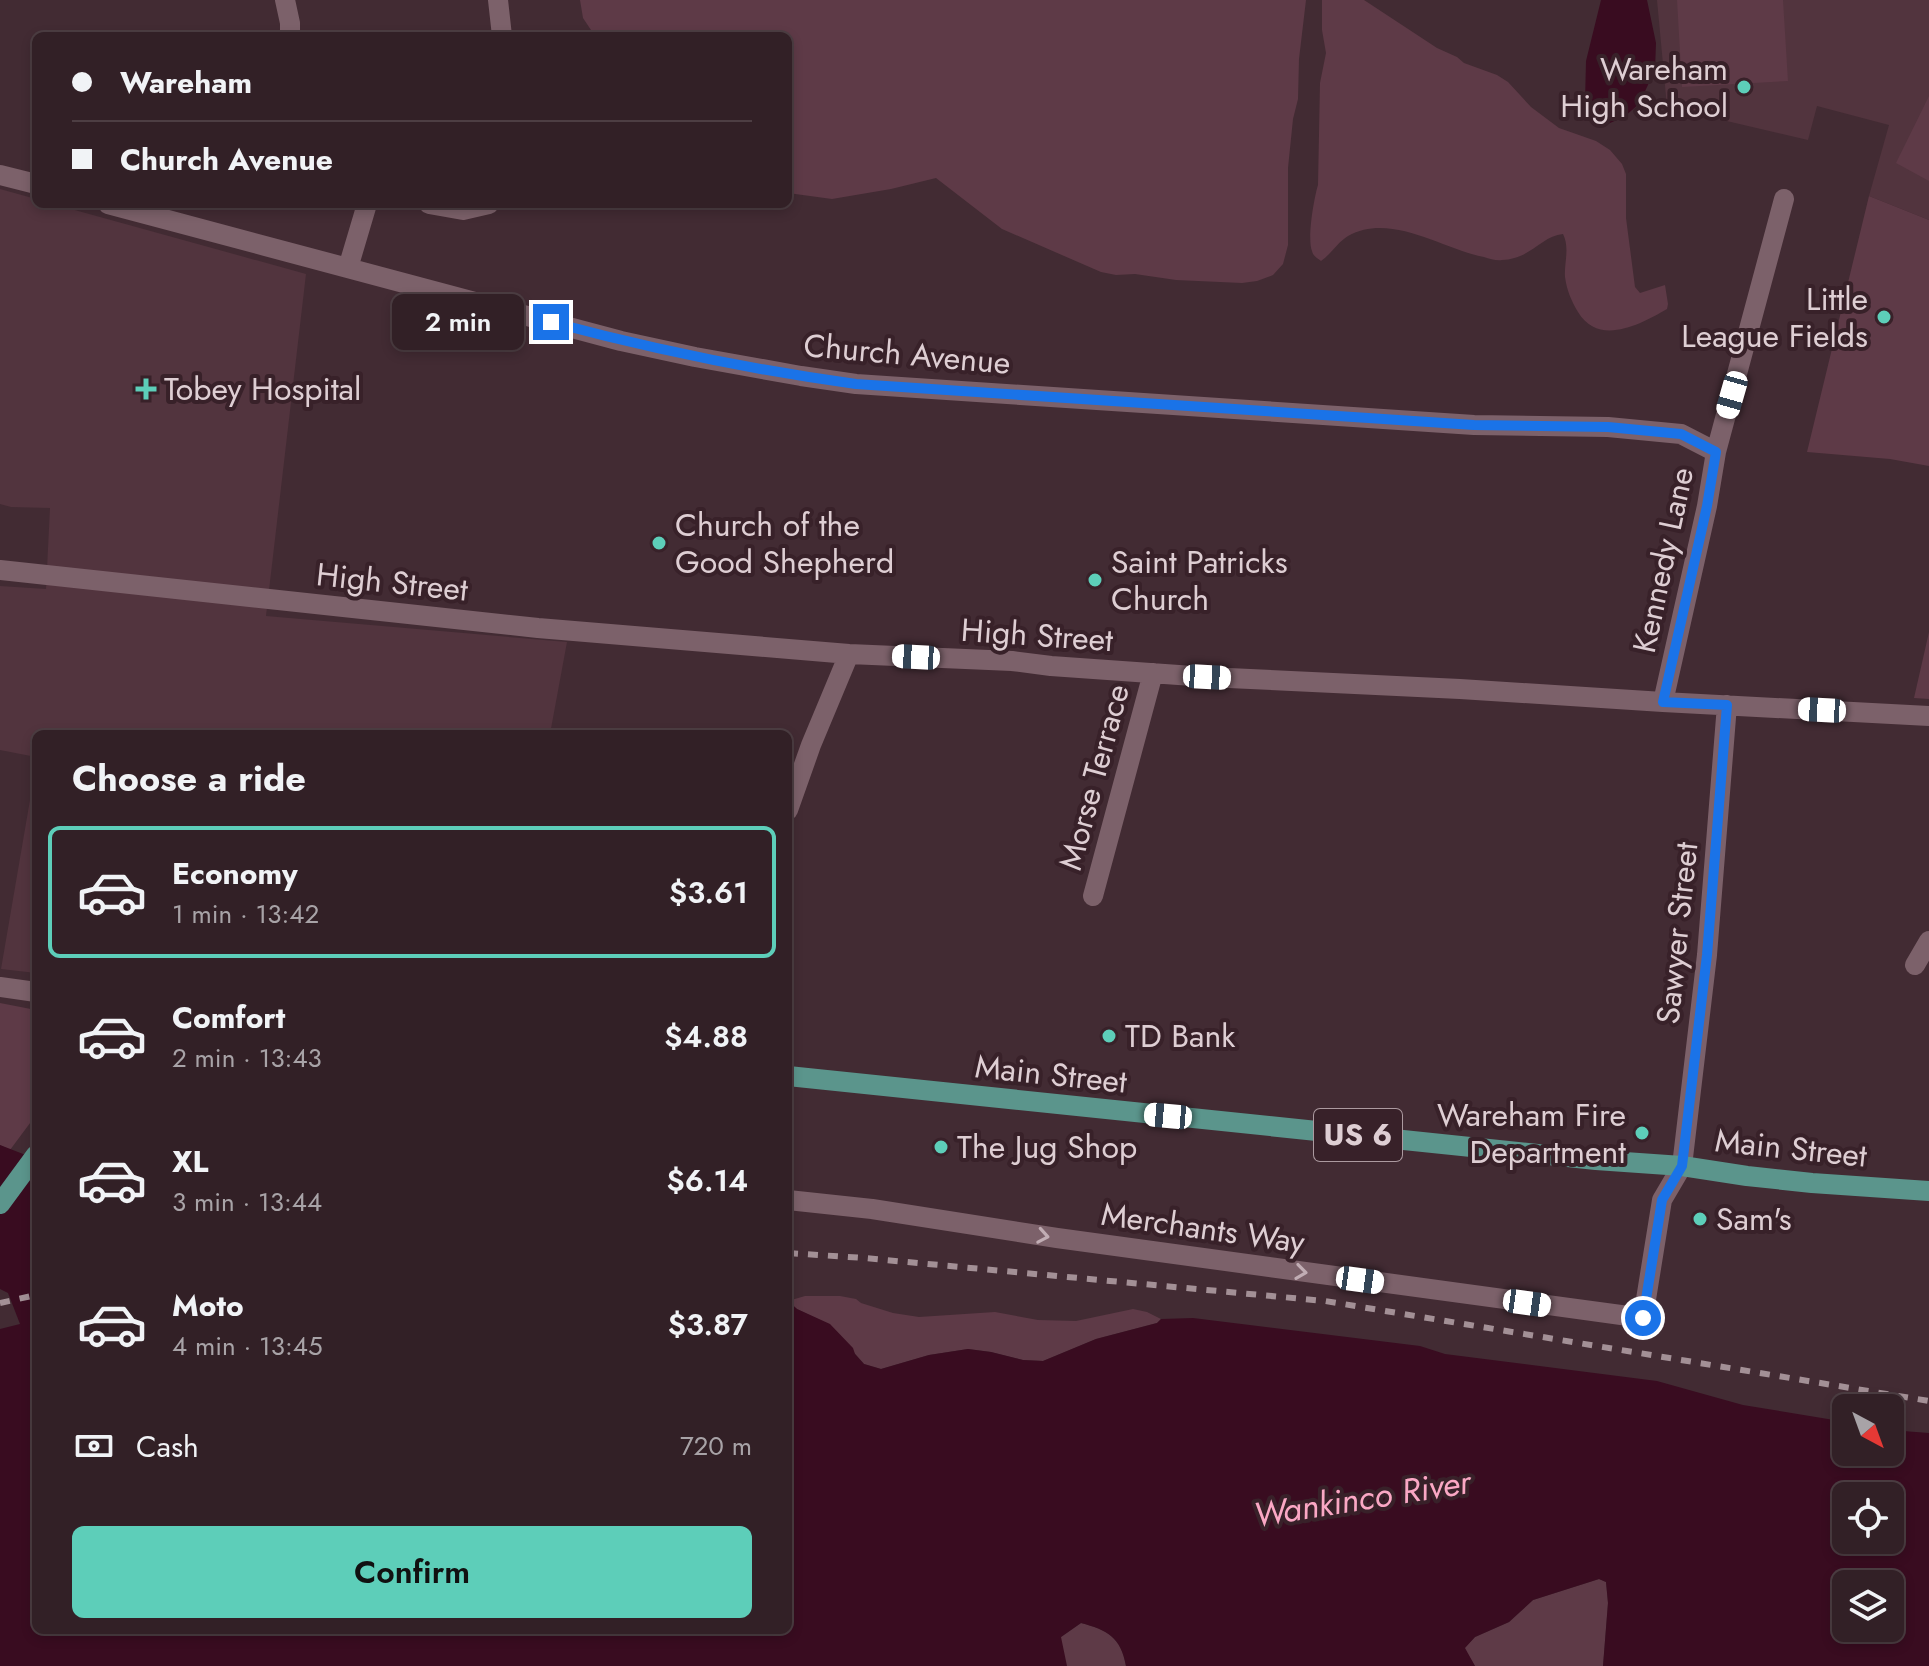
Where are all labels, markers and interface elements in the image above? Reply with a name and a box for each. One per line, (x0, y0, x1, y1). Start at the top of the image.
place label: Wareham High School (1560, 46, 1728, 129)
text: Wareham (120, 61, 252, 104)
marker: Wareham High School (1735, 78, 1753, 96)
text: Church Avenue (120, 138, 333, 181)
place label: Little League Fields (1681, 276, 1868, 359)
callout: 2 min (391, 294, 523, 350)
text: 2 min (425, 303, 491, 341)
route end (533, 304, 569, 340)
marker: Little League Fields (1875, 308, 1893, 326)
street label: Church Avenue (802, 322, 1012, 386)
place label: Tobey Hospital (164, 366, 361, 412)
car (1714, 369, 1750, 421)
marker: Tobey Hospital (135, 378, 157, 400)
street label: Kennedy Lane (1621, 463, 1705, 657)
place label: Church of the Good Shepherd (675, 502, 894, 585)
marker: Church of the Good Shepherd (650, 534, 668, 552)
place label: Saint Patricks Church (1111, 539, 1288, 622)
street label: High Street (314, 551, 470, 613)
marker: Saint Patricks Church (1086, 571, 1104, 589)
street label: High Street (959, 607, 1115, 663)
car (891, 644, 941, 670)
car (1182, 664, 1232, 690)
street label: Morse Terrace (1047, 679, 1141, 875)
car (1797, 697, 1847, 723)
text: Choose a ride (72, 752, 306, 804)
street label: Sawyer Street (1645, 840, 1709, 1026)
text: Economy (172, 852, 298, 895)
icon: car (76, 856, 148, 928)
text: $3.61 (669, 871, 748, 914)
text: 1 min · 13:42 (172, 895, 319, 933)
text: Comfort (172, 996, 285, 1039)
icon: car (76, 1000, 148, 1072)
place label: TD Bank (1125, 1013, 1236, 1059)
text: $4.88 (664, 1015, 748, 1058)
marker: TD Bank (1100, 1027, 1118, 1045)
text: 2 min · 13:43 (172, 1039, 322, 1077)
street label: Main Street (973, 1043, 1129, 1105)
place label: Wareham Fire Department (1437, 1092, 1626, 1175)
car (1143, 1102, 1193, 1130)
road number: US 6 (1314, 1109, 1402, 1161)
street label: Main Street (1713, 1117, 1869, 1179)
place label: The Jug Shop (957, 1124, 1137, 1170)
marker: Wareham Fire Department (1633, 1124, 1651, 1142)
marker: The Jug Shop (932, 1138, 950, 1156)
text: XL (172, 1140, 208, 1183)
icon: car (76, 1144, 148, 1216)
text: $6.14 (666, 1159, 748, 1202)
text: 3 min · 13:44 (172, 1183, 322, 1221)
street label: Merchants Way (1098, 1191, 1309, 1265)
place label: Sam's (1716, 1196, 1792, 1242)
marker: Sam's (1691, 1210, 1709, 1228)
one-way arrow (1037, 1227, 1050, 1244)
one-way arrow (1294, 1263, 1308, 1280)
car (1335, 1265, 1385, 1295)
text: Moto (172, 1284, 244, 1327)
icon: car (76, 1288, 148, 1360)
car (1502, 1288, 1552, 1318)
route start (1625, 1300, 1661, 1336)
text: $3.87 (668, 1303, 748, 1346)
text: 4 min · 13:45 (172, 1327, 323, 1365)
north arrow (1832, 1394, 1904, 1466)
map controls (1832, 1394, 1904, 1642)
icon: cash (72, 1424, 116, 1468)
text: Cash (136, 1425, 199, 1468)
text: 720 m (680, 1427, 752, 1465)
water label: Wankinco River (1250, 1457, 1476, 1540)
button: locate (1832, 1482, 1904, 1554)
button: Confirm (72, 1526, 752, 1618)
button: layers (1832, 1570, 1904, 1642)

